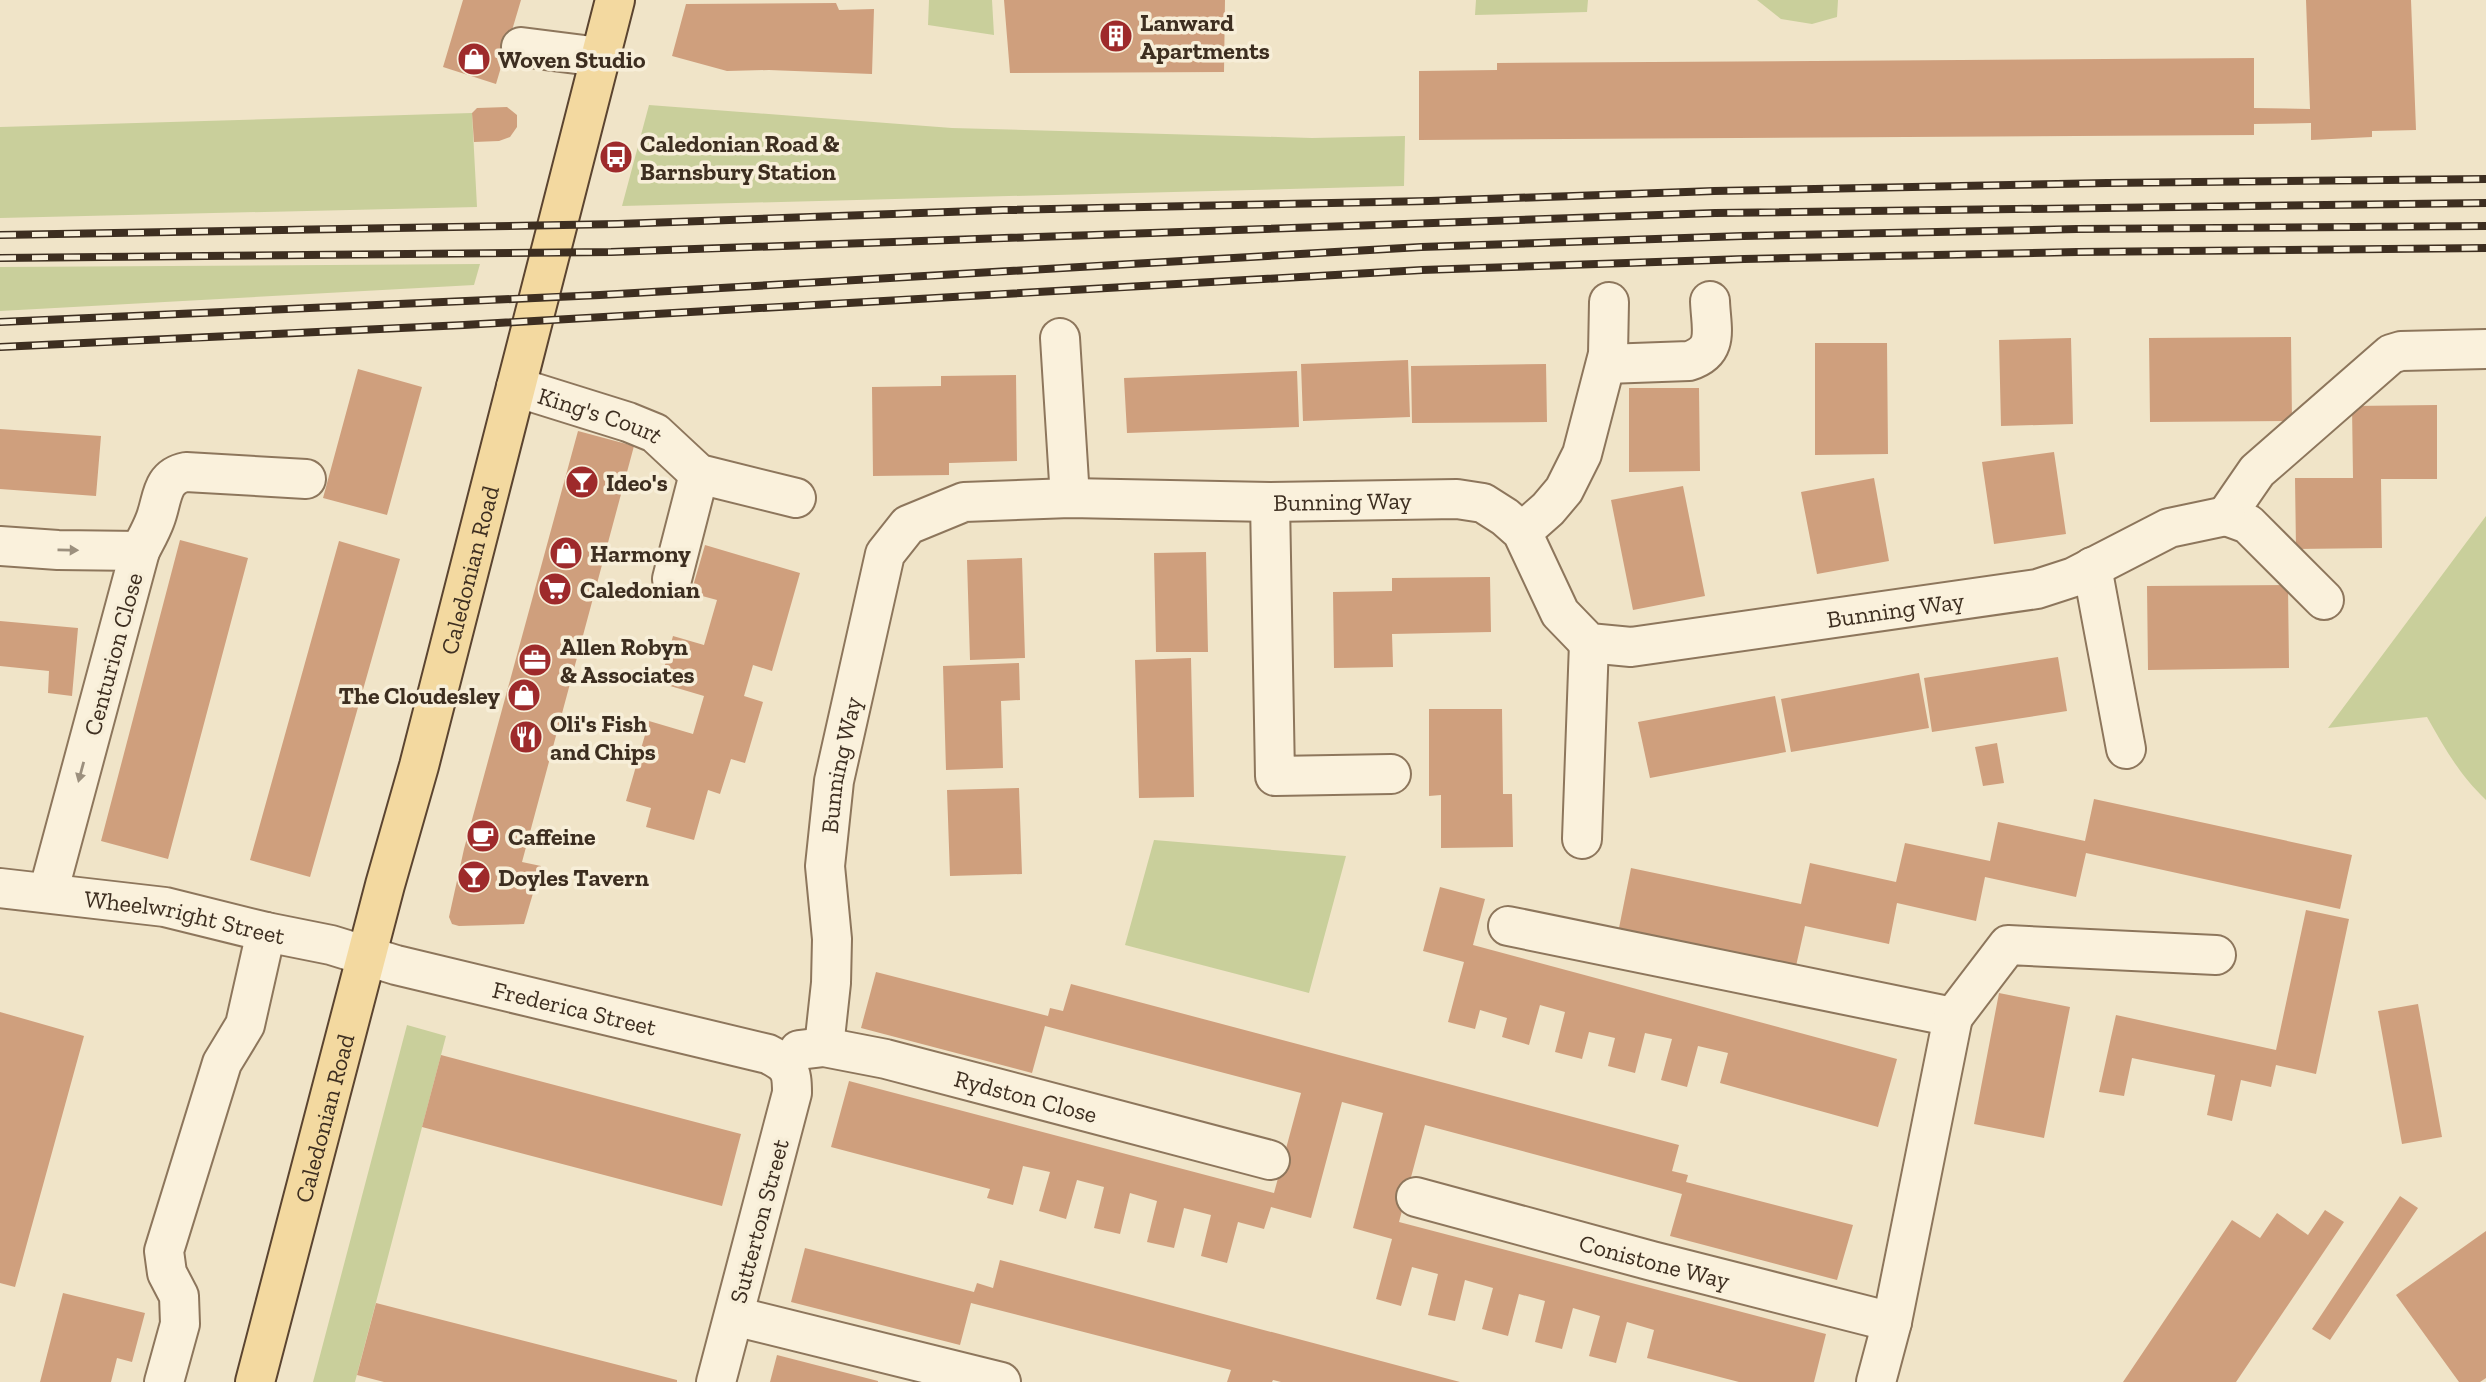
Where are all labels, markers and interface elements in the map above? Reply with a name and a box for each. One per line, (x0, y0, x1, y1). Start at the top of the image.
place label: Lanward Apartments (1140, 8, 1270, 65)
building icon: Lanward Apartments (1097, 17, 1135, 55)
shop icon: Woven Studio (455, 40, 493, 78)
place label: Woven Studio (498, 45, 646, 74)
place label: Caledonian Road & Barnsbury Station (640, 129, 840, 186)
bus stop icon: Caledonian Road & Barnsbury Station (597, 138, 635, 176)
street label: King's Court (535, 380, 670, 449)
bar icon: Ideo's (563, 463, 601, 501)
place label: Ideo's (606, 468, 668, 497)
street label: Caledonian Road (434, 482, 505, 657)
street label: Bunning Way (1273, 485, 1413, 516)
shop icon: Harmony (547, 534, 585, 572)
place label: Harmony (590, 539, 691, 568)
one-way arrow (57, 545, 79, 556)
street label: Centurion Close (77, 569, 149, 739)
supermarket icon: Caledonian (536, 570, 574, 608)
place label: Caledonian (580, 575, 700, 604)
street label: Bunning Way (1825, 585, 1967, 633)
place label: Allen Robyn & Associates (560, 632, 695, 689)
office icon: Allen Robyn & Associates (516, 641, 554, 679)
shop icon: The Cloudesley (505, 676, 543, 714)
place label: The Cloudesley (338, 681, 500, 710)
street label: Bunning Way (814, 693, 867, 835)
place label: Oli's Fish and Chips (550, 709, 656, 766)
restaurant icon: Oli's Fish and Chips (507, 718, 545, 756)
one-way arrow (75, 761, 86, 783)
cafe icon: Caffeine (464, 817, 502, 855)
place label: Caffeine (508, 822, 596, 851)
bar icon: Doyles Tavern (455, 858, 493, 896)
place label: Doyles Tavern (498, 863, 649, 892)
street label: Wheelwright Street (83, 883, 287, 950)
street label: Frederica Street (490, 974, 659, 1041)
street label: Caledonian Road (288, 1030, 360, 1205)
street label: Rydston Close (951, 1063, 1100, 1128)
street label: Sutterton Street (723, 1136, 795, 1306)
street label: Conistone Way (1576, 1227, 1734, 1295)

